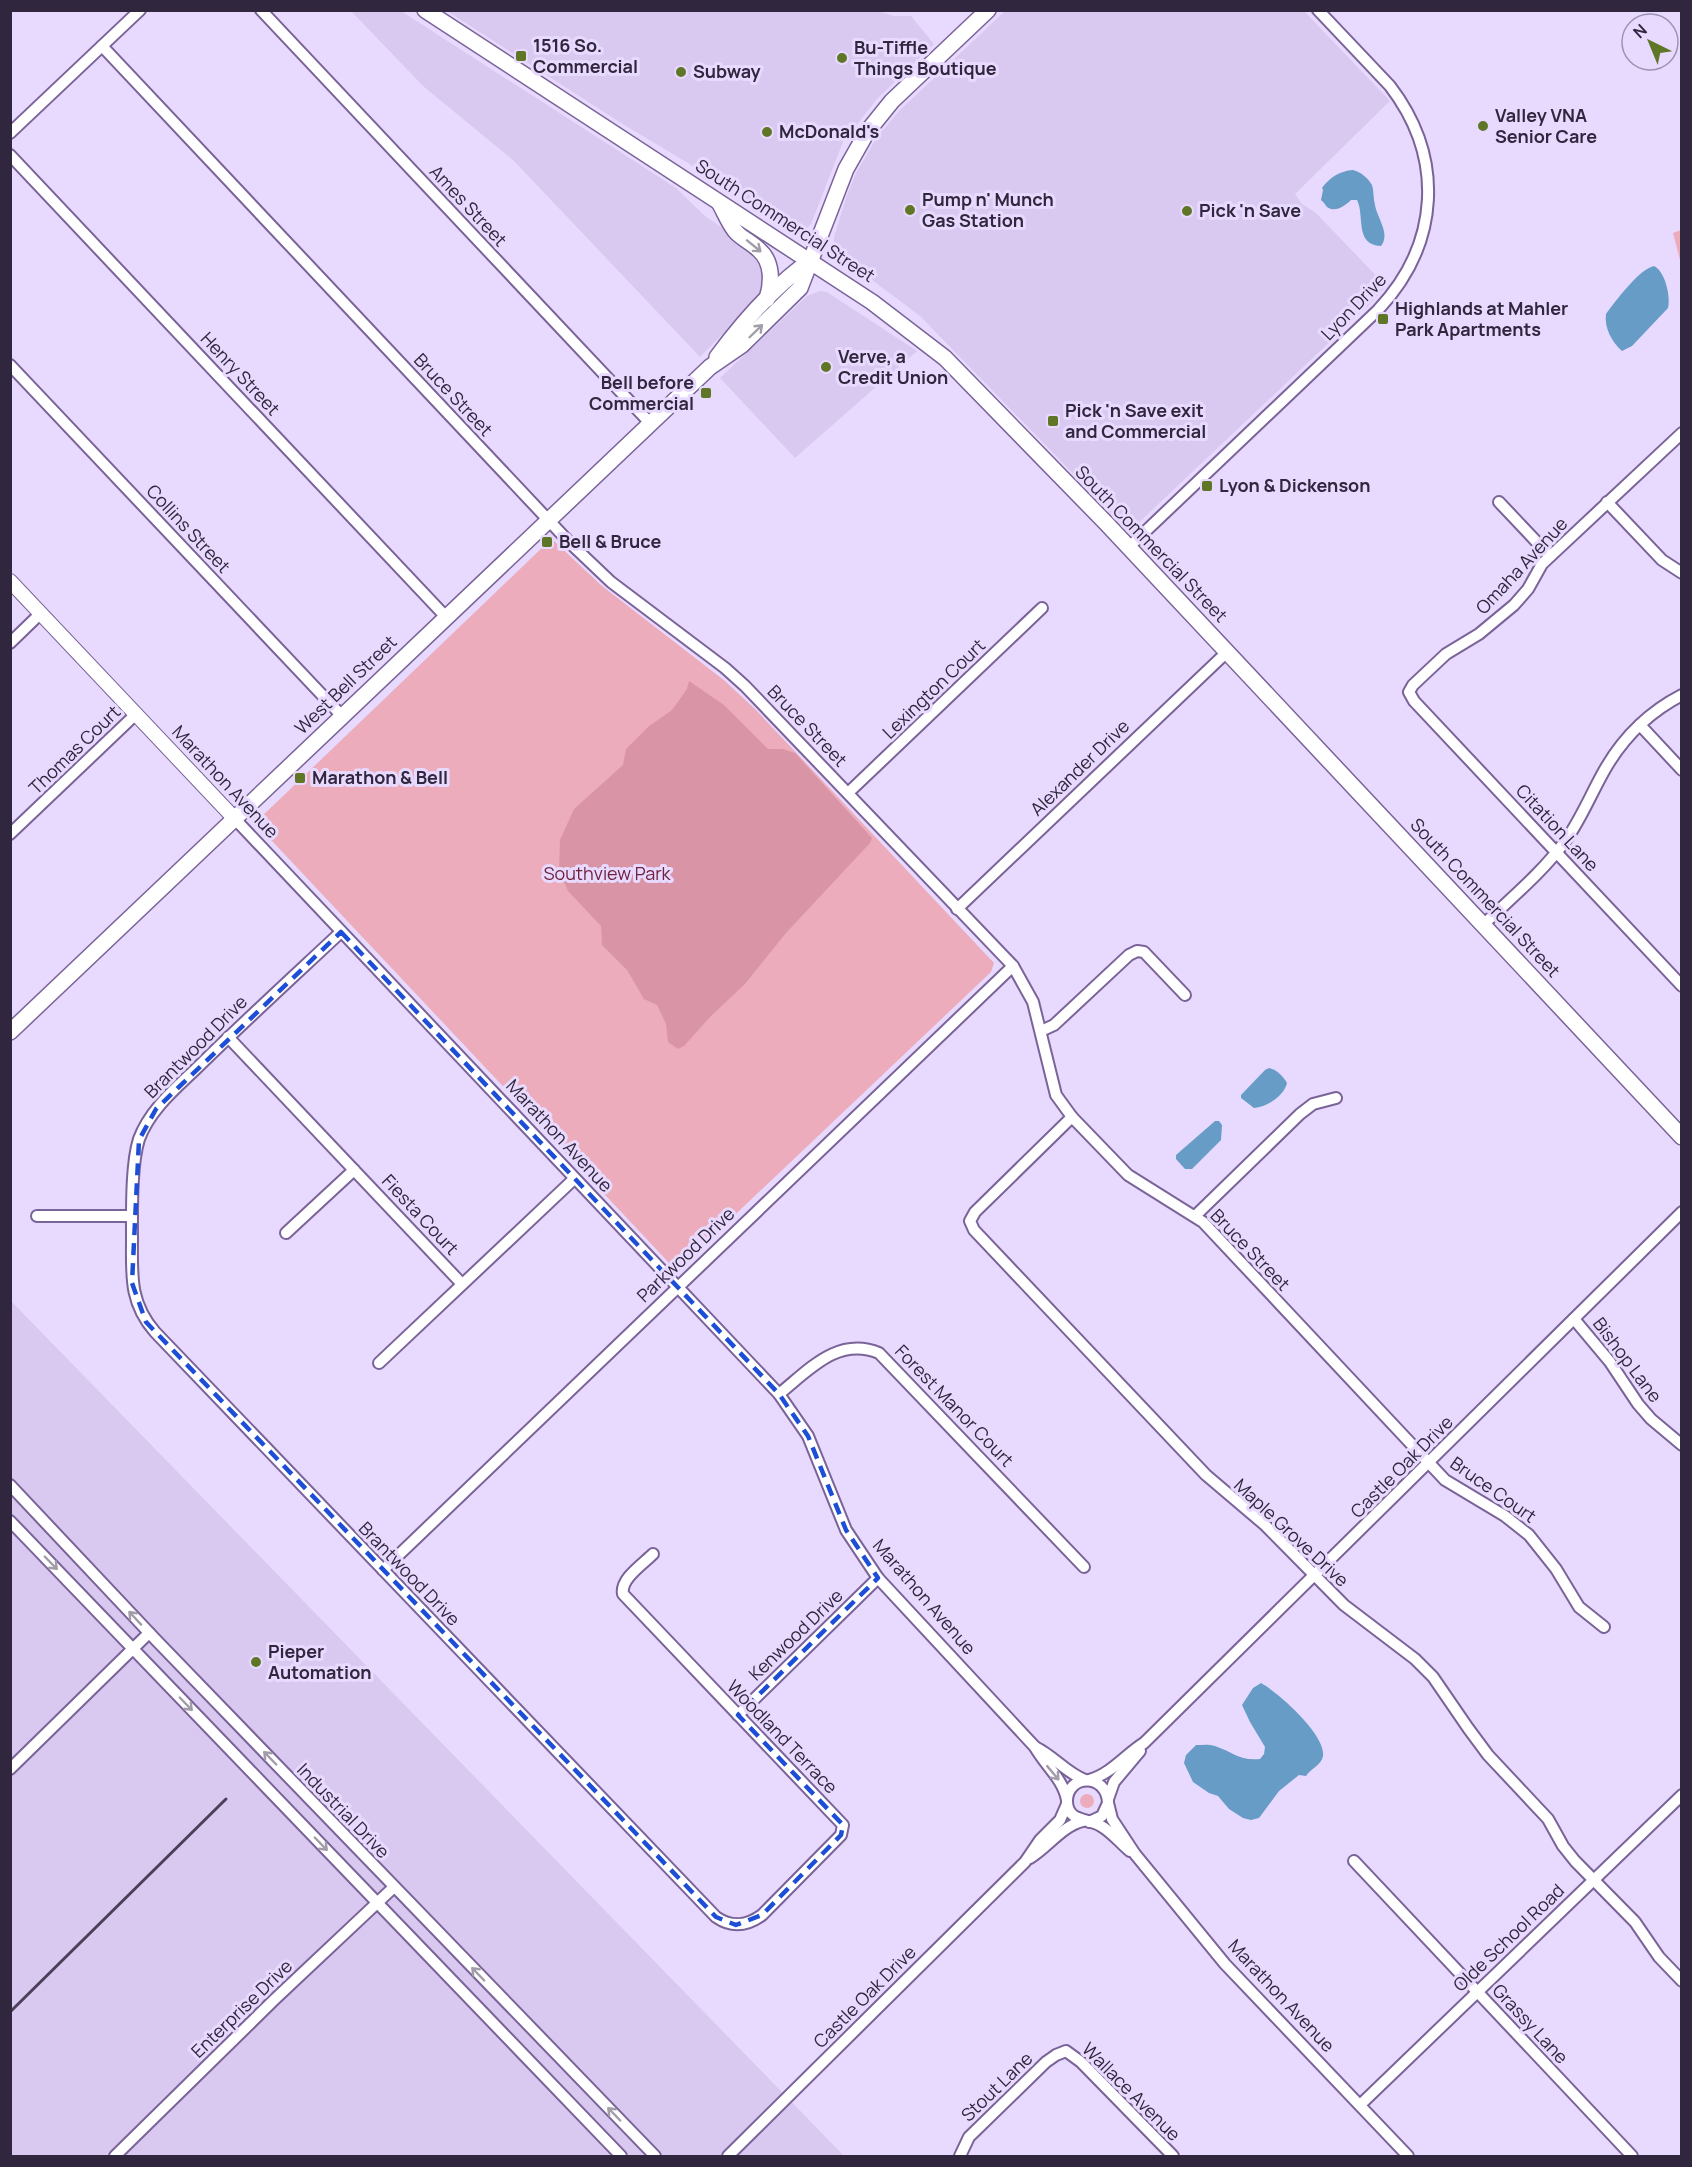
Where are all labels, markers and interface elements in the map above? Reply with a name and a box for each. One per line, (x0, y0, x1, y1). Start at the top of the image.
north arrow (1620, 12, 1680, 72)
text: N (1628, 19, 1651, 43)
place label: 1516 So. Commercial (533, 33, 638, 78)
place label: Bu-Tiffle Things Boutique (854, 35, 997, 80)
marker: 1516 So. Commercial (514, 49, 528, 63)
marker: Bu-Tiffle Things Boutique (835, 51, 849, 65)
place label: Subway (693, 59, 761, 83)
marker: Subway (674, 65, 688, 79)
place label: Valley VNA Senior Care (1495, 103, 1597, 148)
place label: McDonald's (779, 119, 880, 143)
marker: Valley VNA Senior Care (1476, 119, 1490, 133)
marker: McDonald's (760, 125, 774, 139)
street label: South Commercial Street (691, 153, 880, 287)
street label: Ames Street (425, 159, 513, 251)
place label: Pump n' Munch Gas Station (922, 187, 1054, 232)
place label: Pick 'n Save (1199, 198, 1301, 222)
marker: Pump n' Munch Gas Station (903, 203, 917, 217)
marker: Pick 'n Save (1180, 204, 1194, 218)
one-way arrow (746, 240, 762, 253)
street label: Lyon Drive (1315, 268, 1391, 345)
place label: Highlands at Mahler Park Apartments (1395, 296, 1568, 341)
marker: Highlands at Mahler Park Apartments (1376, 312, 1390, 326)
one-way arrow (748, 324, 763, 339)
street label: Henry Street (196, 327, 286, 420)
place label: Verve, a Credit Union (838, 344, 948, 389)
street label: Bruce Street (409, 348, 498, 441)
marker: Verve, a Credit Union (819, 360, 833, 374)
place label: Bell before Commercial (589, 370, 694, 415)
marker: Bell before Commercial (699, 386, 713, 400)
place label: Pick 'n Save exit and Commercial (1065, 398, 1206, 443)
marker: Pick 'n Save exit and Commercial (1046, 414, 1060, 428)
street label: South Commercial Street (1070, 460, 1233, 627)
place label: Lyon & Dickenson (1219, 473, 1371, 497)
street label: Collins Street (142, 479, 236, 578)
marker: Lyon & Dickenson (1200, 479, 1214, 493)
street label: Omaha Avenue (1470, 512, 1572, 619)
place label: Bell & Bruce (559, 529, 661, 553)
marker: Bell & Bruce (540, 535, 554, 549)
street label: West Bell Street (289, 629, 401, 739)
street label: Lexington Court (877, 633, 990, 743)
street label: Bruce Street (763, 679, 853, 771)
street label: Thomas Court (23, 700, 125, 799)
street label: Alexander Drive (1025, 714, 1134, 821)
street label: Marathon Avenue (167, 720, 284, 843)
place label: Marathon & Bell (312, 765, 448, 789)
marker: Marathon & Bell (293, 771, 307, 785)
street label: Citation Lane (1511, 779, 1604, 876)
street label: South Commercial Street (1406, 813, 1566, 982)
park label: Southview Park (543, 861, 672, 885)
street label: Brantwood Drive (139, 990, 252, 1103)
street label: Marathon Avenue (501, 1074, 618, 1197)
street label: Fiesta Court (377, 1169, 464, 1260)
street label: Parkwood Drive (631, 1202, 739, 1307)
street label: Bruce Street (1206, 1203, 1296, 1295)
street label: Bishop Lane (1588, 1312, 1668, 1407)
street label: Forest Manor Court (890, 1339, 1019, 1472)
street label: Castle Oak Drive (1345, 1410, 1458, 1523)
street label: Bruce Court (1446, 1451, 1541, 1528)
street label: Maple Grove Drive (1229, 1473, 1354, 1592)
street label: Brantwood Drive (354, 1516, 466, 1631)
street label: Marathon Avenue (868, 1533, 982, 1659)
one-way arrow (44, 1556, 58, 1571)
street label: Kenwood Drive (743, 1583, 848, 1685)
one-way arrow (128, 1611, 142, 1626)
place label: Pieper Automation (268, 1639, 372, 1684)
marker: Pieper Automation (249, 1655, 263, 1669)
street label: Woodland Terrace (722, 1674, 843, 1798)
one-way arrow (178, 1697, 193, 1712)
one-way arrow (263, 1751, 277, 1766)
street label: Industrial Drive (292, 1758, 395, 1863)
one-way arrow (1046, 1765, 1059, 1781)
one-way arrow (314, 1837, 329, 1852)
street label: Olde School Road (1448, 1878, 1569, 1996)
street label: Marathon Avenue (1223, 1934, 1340, 2057)
street label: Castle Oak Drive (808, 1940, 921, 2053)
street label: Enterprise Drive (186, 1954, 297, 2063)
one-way arrow (471, 1967, 486, 1982)
street label: Grassy Lane (1488, 1978, 1574, 2068)
street label: Wallace Avenue (1077, 2037, 1186, 2146)
street label: Stout Lane (955, 2046, 1037, 2126)
one-way arrow (607, 2107, 621, 2122)

